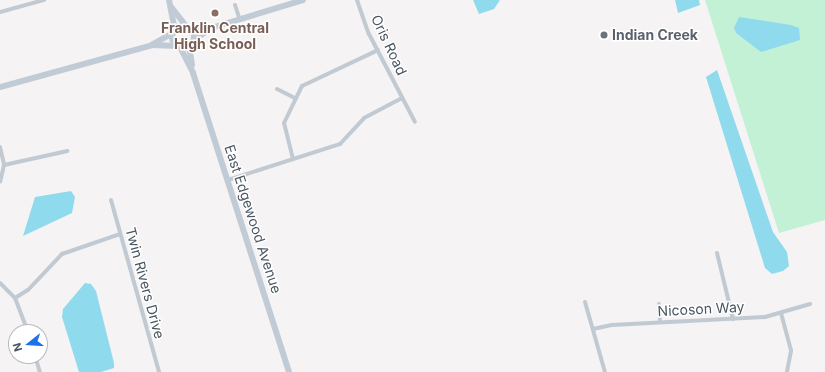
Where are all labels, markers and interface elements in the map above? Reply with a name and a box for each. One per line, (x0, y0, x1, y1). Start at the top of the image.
marker: Franklin Central High School (210, 8, 220, 18)
street label: Oris Road (368, 12, 410, 78)
place label: Franklin Central High School (161, 20, 269, 52)
place label: Indian Creek (612, 27, 698, 43)
marker: Indian Creek (599, 30, 609, 40)
street label: East Edgewood Avenue (221, 143, 285, 295)
street label: Twin Rivers Drive (122, 225, 168, 341)
street label: Nicoson Way (657, 298, 745, 320)
north arrow (8, 324, 48, 364)
text: N (10, 341, 25, 353)

